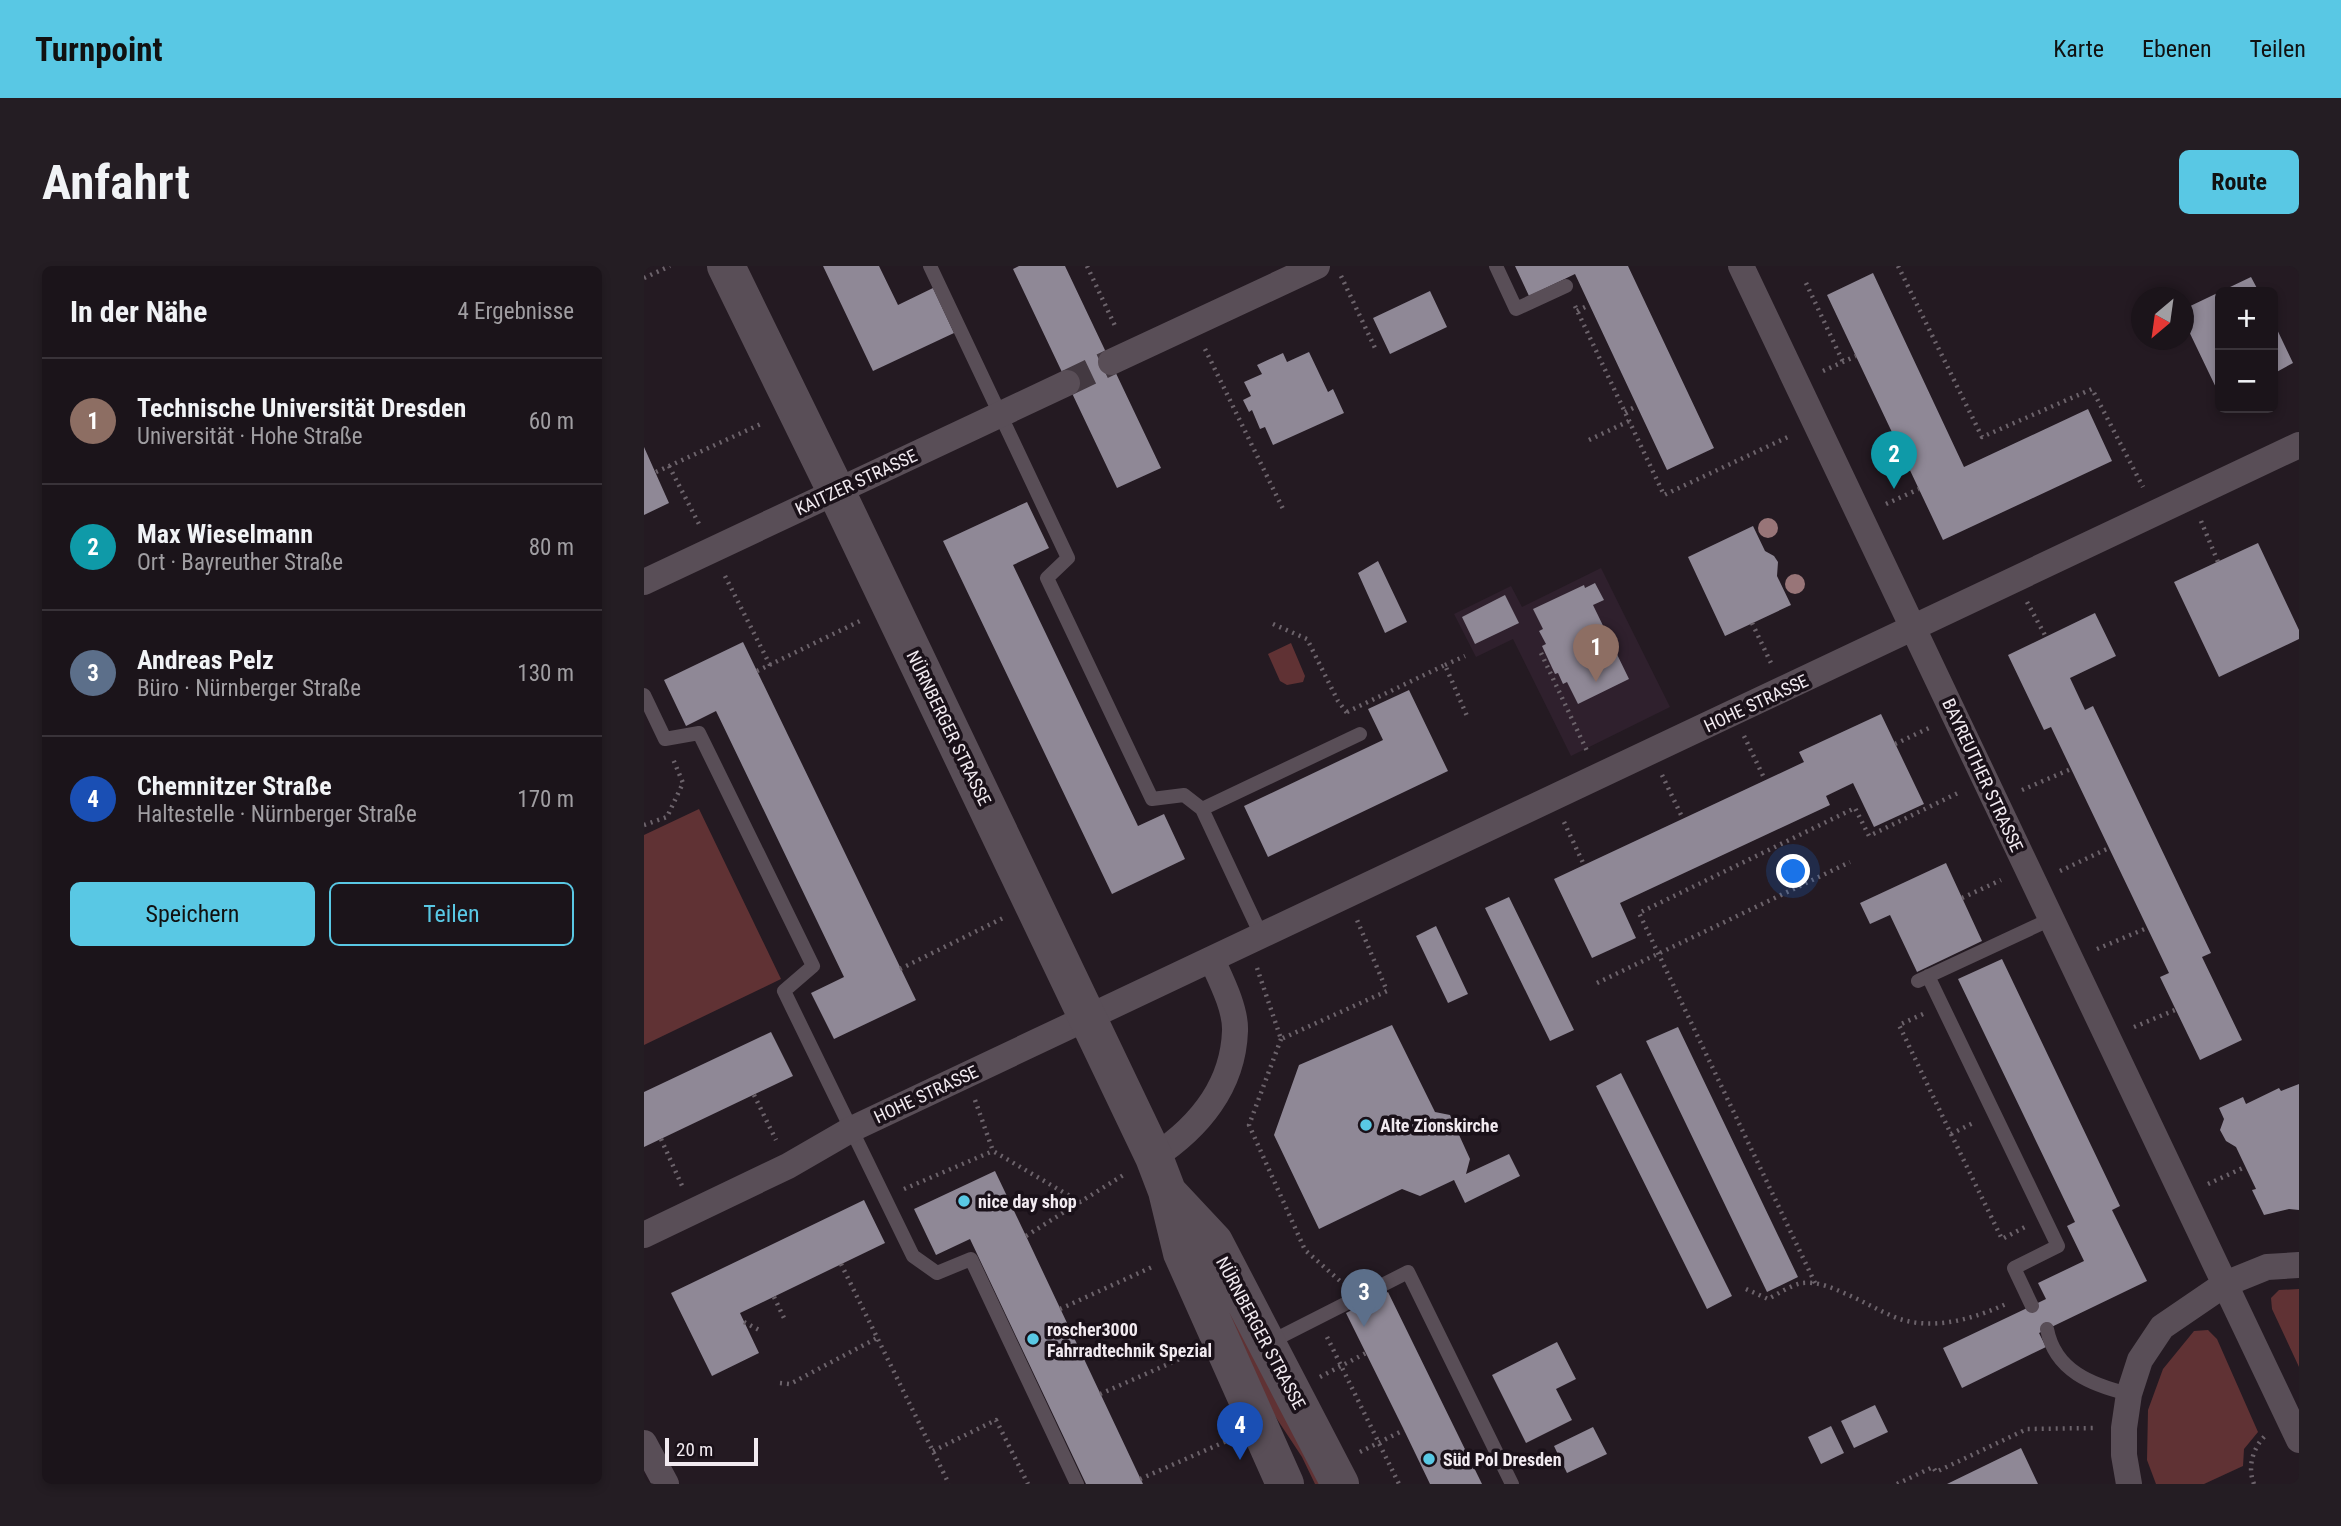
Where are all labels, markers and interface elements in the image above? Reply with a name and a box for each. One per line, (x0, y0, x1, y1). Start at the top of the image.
text: Turnpoint (35, 30, 163, 69)
text: Karte (2053, 35, 2104, 63)
text: Ebenen (2142, 35, 2212, 63)
text: Teilen (2250, 35, 2306, 63)
button: Route (2179, 150, 2299, 214)
text: Anfahrt (42, 154, 190, 211)
north arrow (2131, 287, 2194, 350)
map controls (2215, 287, 2278, 413)
button: + (2215, 287, 2278, 350)
text: In der Nähe (70, 294, 207, 329)
text: 4 Ergebnisse (457, 298, 574, 325)
button: − (2215, 350, 2278, 413)
text: Technische Universität Dresden (137, 393, 466, 423)
text: 1 (87, 408, 99, 435)
text: 60 m (529, 408, 574, 435)
text: Universität · Hohe Straße (137, 423, 362, 450)
pin: 2 (1871, 431, 1917, 489)
street label: KAITZER STRASSE (792, 445, 920, 519)
text: Max Wieselmann (137, 519, 313, 549)
text: 2 (87, 534, 99, 561)
text: 80 m (529, 534, 574, 561)
text: Ort · Bayreuther Straße (137, 549, 343, 576)
pin: 1 (1573, 624, 1619, 682)
text: Andreas Pelz (137, 645, 274, 675)
street label: NÜRNBERGER STRASSE (902, 647, 996, 809)
text: 3 (87, 660, 99, 687)
text: 130 m (517, 660, 574, 687)
street label: HOHE STRASSE (1701, 670, 1811, 736)
text: Büro · Nürnberger Straße (137, 675, 361, 702)
street label: BAYREUTHER STRASSE (1938, 695, 2028, 855)
text: Chemnitzer Straße (137, 771, 332, 801)
text: 4 (87, 786, 99, 813)
text: 170 m (517, 786, 574, 813)
text: Haltestelle · Nürnberger Straße (137, 801, 417, 828)
your location (1776, 854, 1810, 888)
button: Speichern (70, 882, 315, 946)
button: Teilen (329, 882, 574, 946)
street label: HOHE STRASSE (871, 1061, 981, 1127)
place label: Alte Zionskirche (1380, 1115, 1499, 1136)
marker: Alte Zionskirche (1358, 1117, 1374, 1133)
place label: nice day shop (978, 1191, 1077, 1212)
marker: nice day shop (956, 1193, 972, 1209)
street label: NÜRNBERGER STRASSE (1212, 1253, 1310, 1413)
pin: 3 (1341, 1269, 1387, 1327)
place label: roscher3000 Fahrradtechnik Spezial (1047, 1319, 1212, 1361)
marker: roscher3000 Fahrradtechnik Spezial (1025, 1331, 1041, 1347)
pin: 4 (1217, 1402, 1263, 1460)
scale bar (665, 1435, 758, 1467)
text: 20 m (676, 1438, 713, 1461)
place label: Süd Pol Dresden (1443, 1449, 1562, 1470)
marker: Süd Pol Dresden (1421, 1451, 1437, 1467)

